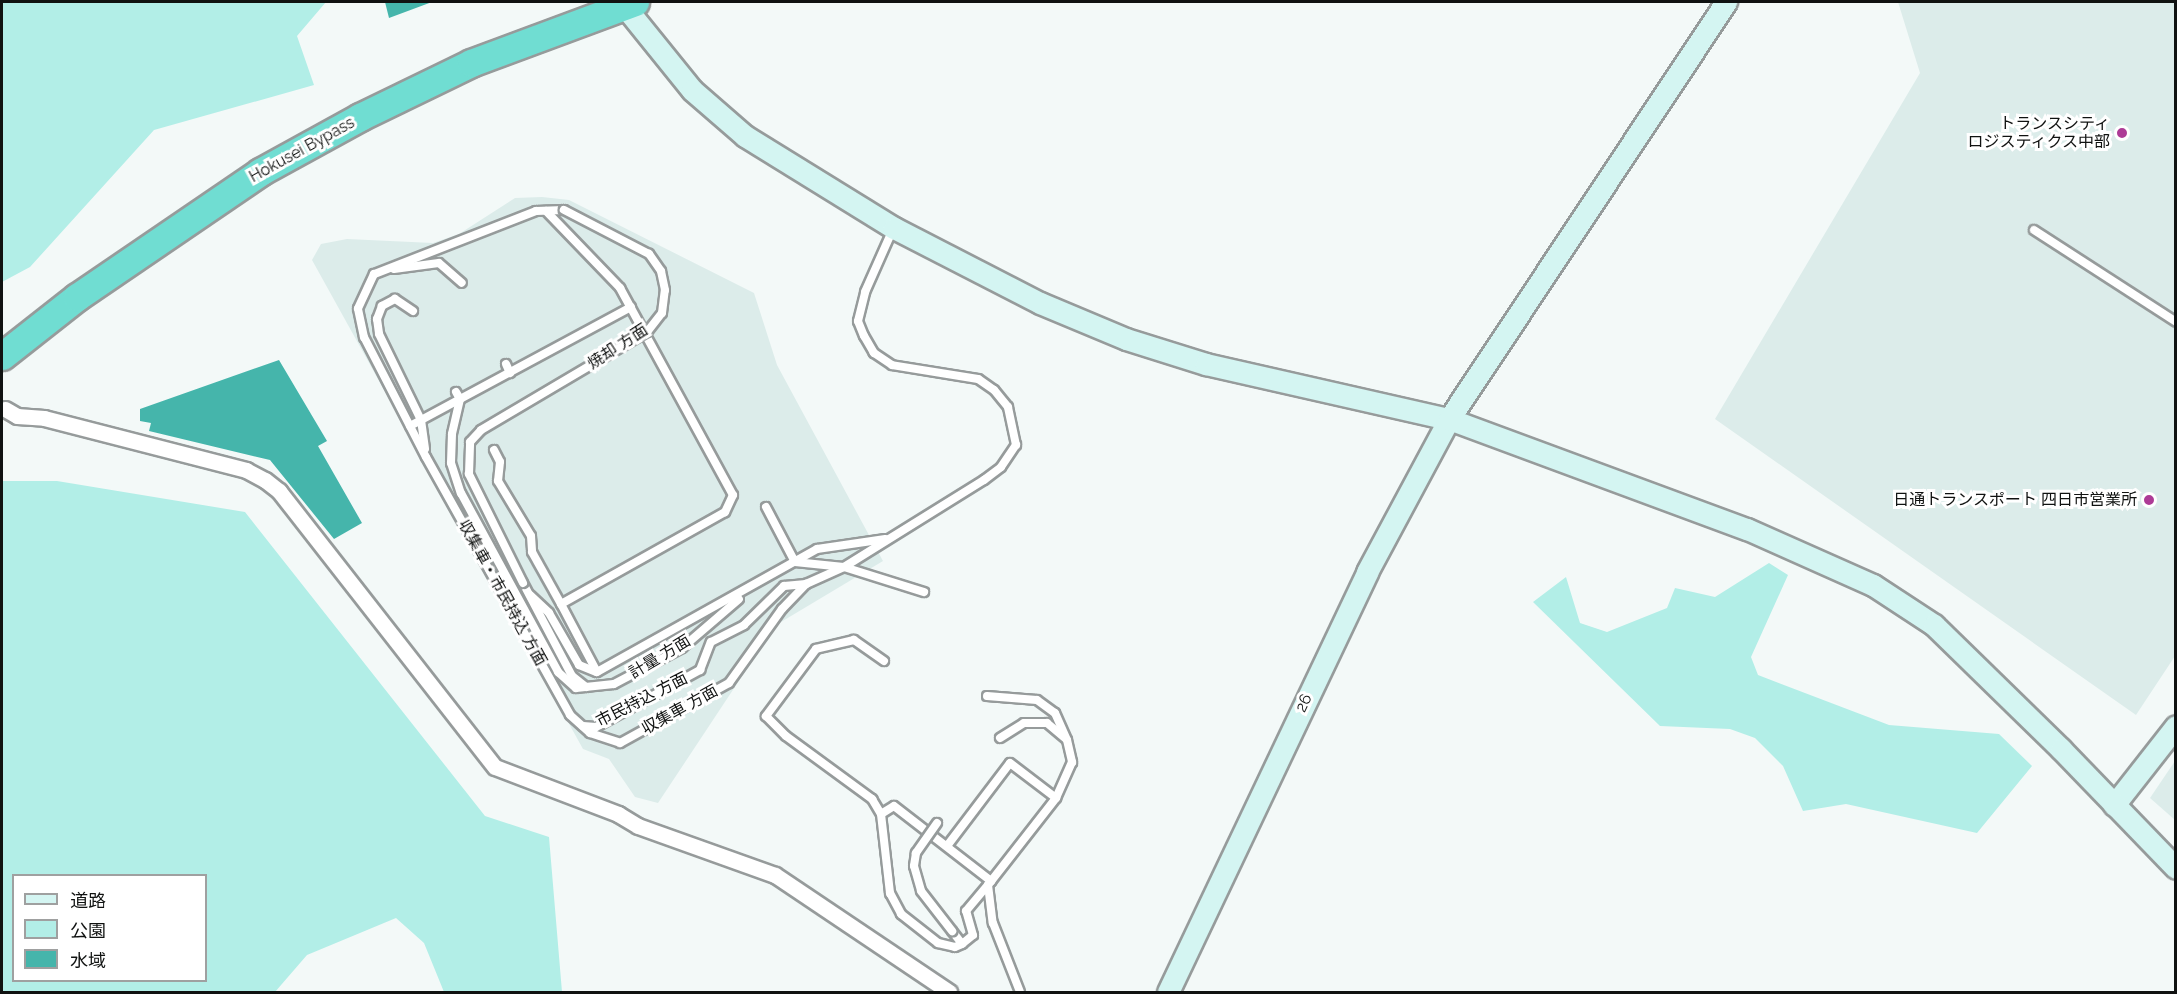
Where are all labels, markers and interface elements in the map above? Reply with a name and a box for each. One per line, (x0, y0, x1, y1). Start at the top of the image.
street label: Hokusei Bypass (246, 113, 358, 187)
place label: トランスシティ ロジスティクス中部 (1966, 114, 2110, 152)
marker: トランスシティ ロジスティクス中部 (2115, 126, 2129, 140)
street label: 焼却 方面 (584, 320, 652, 374)
place label: 日通トランスポート 四日市営業所 (1893, 490, 2137, 510)
marker: 日通トランスポート 四日市営業所 (2142, 493, 2156, 507)
street label: 収集車・市民持込 方面 (454, 517, 550, 669)
street label: 計量 方面 (626, 631, 694, 683)
street label: 市民持込 方面 (593, 669, 691, 731)
street label: 収集車 方面 (639, 681, 721, 739)
street label: 26 (1291, 691, 1317, 715)
legend (12, 874, 207, 982)
text: 道路 (70, 890, 106, 911)
text: 公園 (70, 920, 106, 941)
text: 水域 (70, 950, 106, 971)

